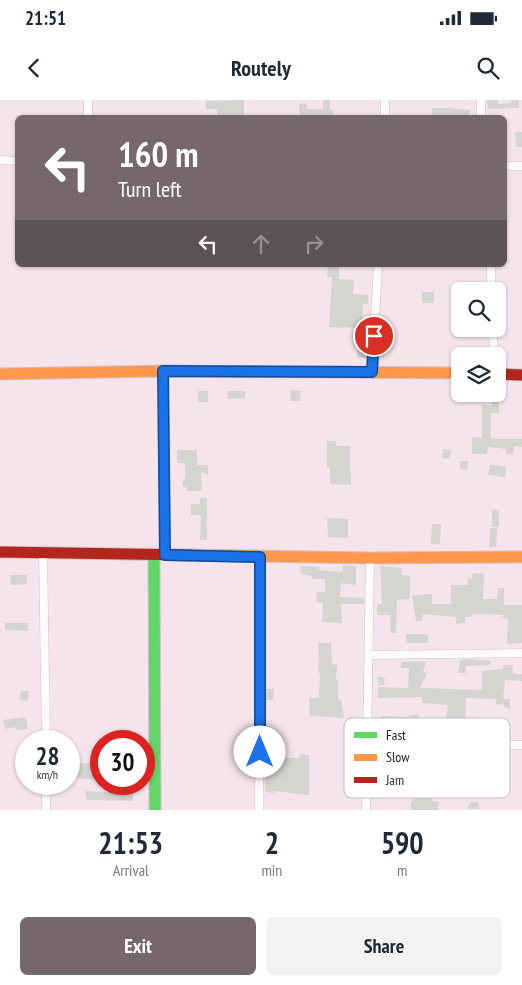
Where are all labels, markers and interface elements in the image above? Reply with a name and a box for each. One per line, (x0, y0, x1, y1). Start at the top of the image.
text: 21:51 (25, 6, 66, 30)
icon: back (20, 54, 48, 82)
text: Routely (231, 54, 291, 82)
icon: search (474, 54, 502, 82)
text: 160 m (118, 131, 199, 177)
icon: left (35, 135, 100, 200)
text: Turn left (118, 175, 182, 203)
icon: left (194, 230, 222, 258)
icon: ahead (247, 230, 275, 258)
icon: right (300, 230, 328, 258)
map controls (451, 282, 506, 402)
button: search (451, 282, 506, 337)
pin (353, 315, 395, 357)
icon: arrive (360, 322, 388, 350)
button: layers (451, 347, 506, 402)
legend (344, 718, 510, 798)
position arrow (233, 725, 285, 777)
text: Fast (386, 726, 406, 744)
speed limit sign: 30 (90, 730, 155, 795)
text: 28 (36, 740, 59, 772)
text: Slow (386, 748, 410, 766)
text: km/h (37, 767, 58, 782)
text: Jam (385, 771, 404, 789)
text: 21:53 (98, 823, 163, 862)
text: 2 (265, 823, 279, 862)
text: 590 (381, 823, 424, 862)
text: Arrival (113, 860, 149, 880)
text: min (261, 860, 282, 880)
text: m (397, 860, 407, 880)
button: Exit (20, 917, 256, 975)
button: Share (266, 917, 502, 975)

